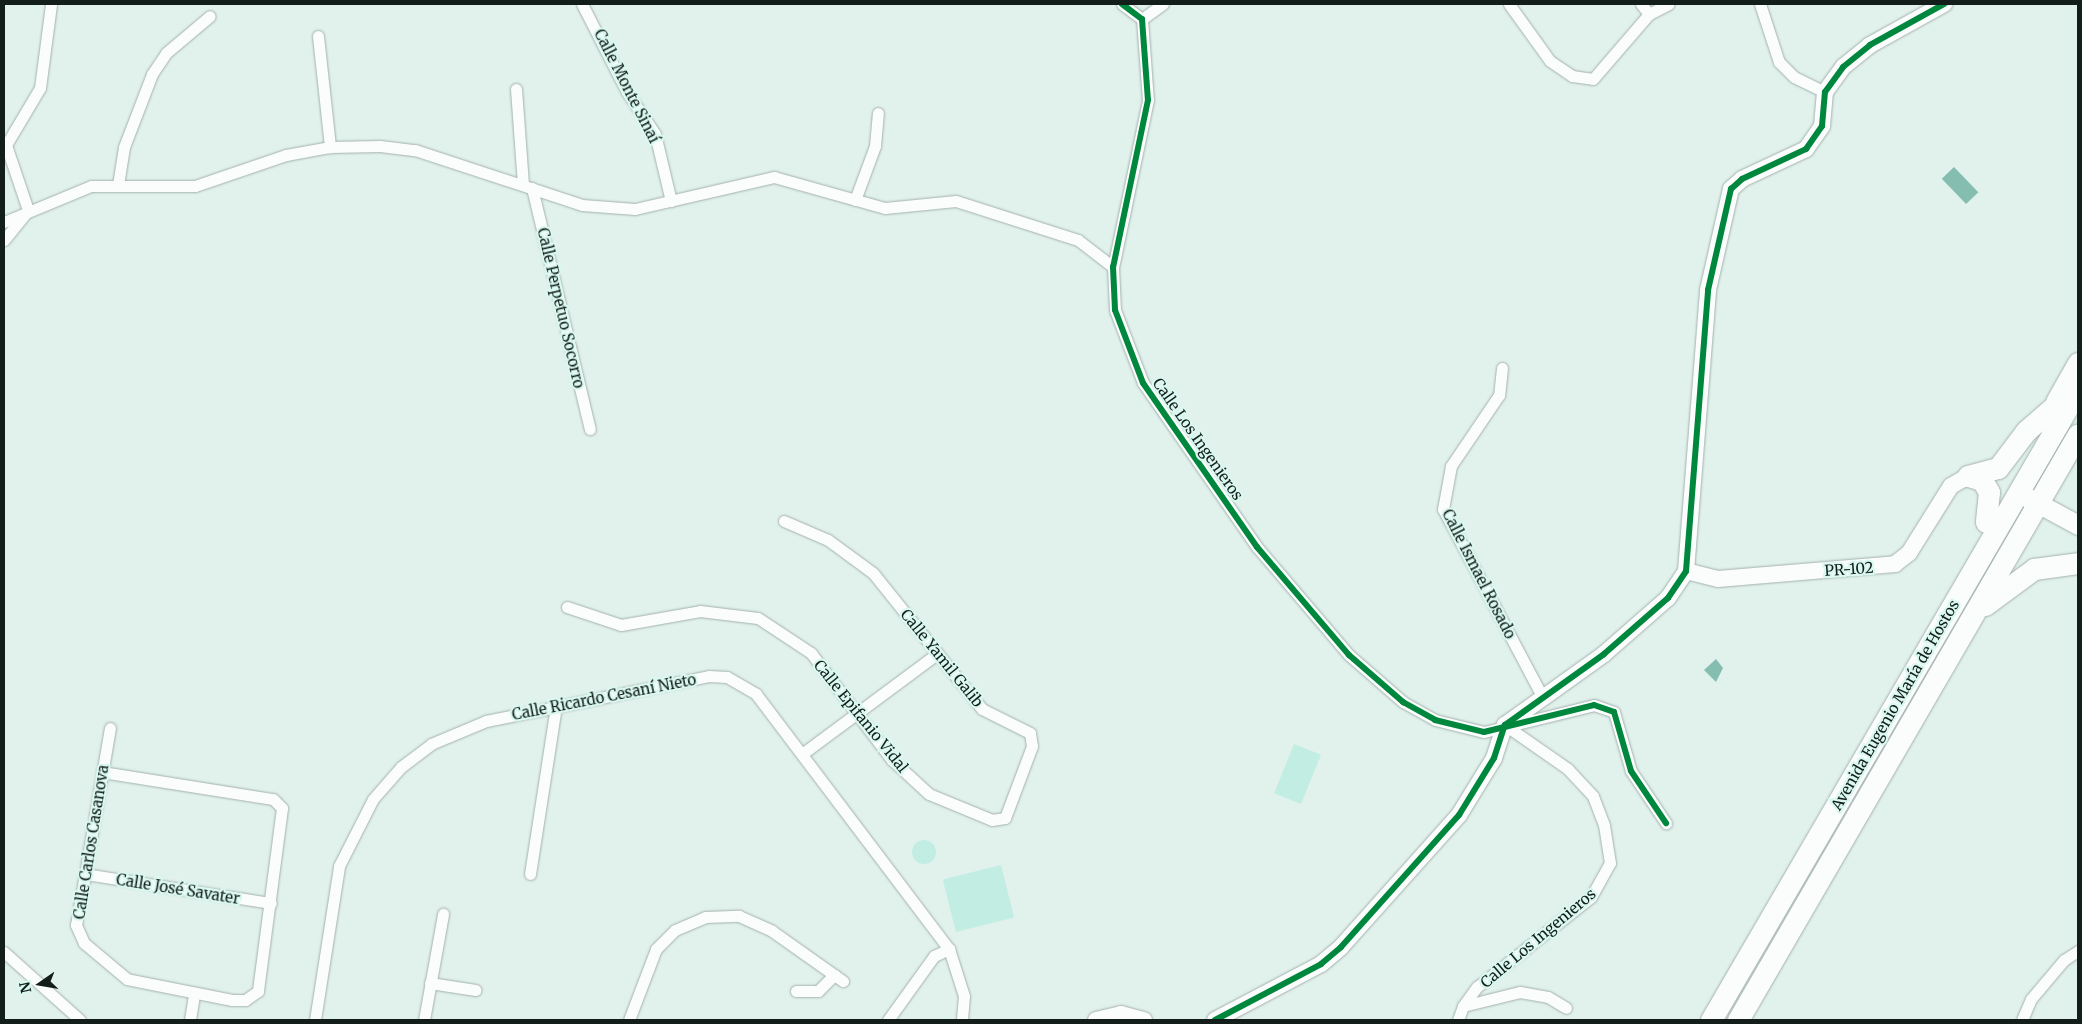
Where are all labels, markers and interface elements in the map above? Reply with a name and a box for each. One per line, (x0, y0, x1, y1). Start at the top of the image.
street label: Calle Monte Sinaí (591, 26, 663, 146)
street label: Calle Perpetuo Socorro (534, 226, 588, 390)
street label: Calle Los Ingenieros (1149, 375, 1247, 503)
street label: Calle Ismael Rosado (1439, 506, 1519, 642)
street label: PR-102 (1824, 558, 1874, 580)
street label: Avenida Eugenio María de Hostos (1827, 597, 1963, 813)
street label: Calle Yamil Galib (897, 605, 987, 711)
street label: Calle Epifanio Vidal (810, 656, 912, 776)
street label: Calle Ricardo Cesaní Nieto (510, 670, 698, 724)
street label: Calle Carlos Casanova (70, 764, 112, 920)
street label: Calle José Savater (115, 870, 241, 908)
street label: Calle Los Ingenieros (1477, 885, 1599, 991)
north arrow (15, 959, 65, 1009)
text: N (15, 980, 35, 995)

